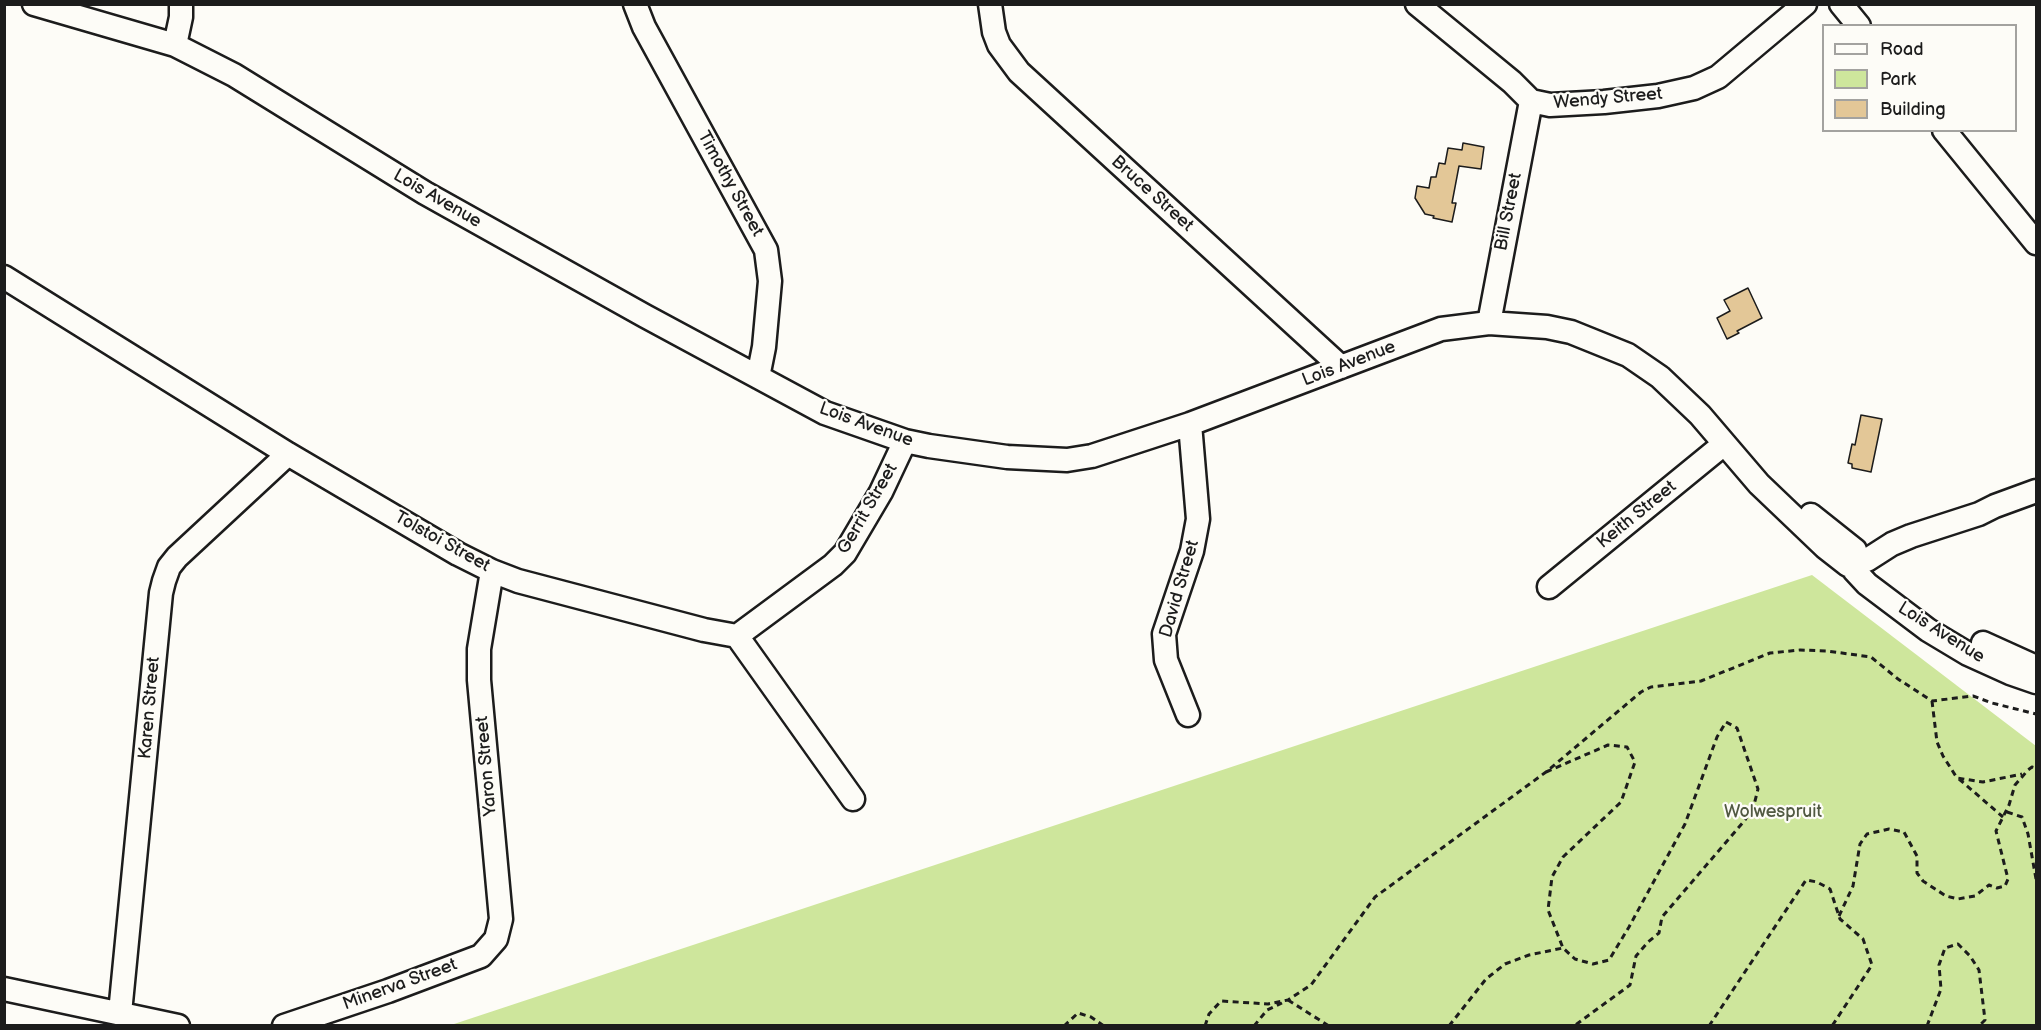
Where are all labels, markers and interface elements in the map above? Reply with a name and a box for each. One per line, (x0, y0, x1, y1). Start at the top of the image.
legend (1822, 24, 2017, 132)
text: Road (1880, 39, 1924, 60)
text: Park (1880, 69, 1916, 90)
street label: Wendy Street (1553, 83, 1663, 115)
text: Building (1880, 99, 1946, 120)
street label: Timothy Street (692, 128, 768, 240)
street label: Bruce Street (1106, 151, 1198, 237)
street label: Lois Avenue (389, 165, 485, 233)
street label: Bill Street (1491, 171, 1527, 253)
street label: Lois Avenue (1299, 336, 1399, 392)
street label: Lois Avenue (816, 398, 916, 452)
street label: Gerrit Street (833, 460, 903, 558)
street label: Keith Street (1593, 476, 1681, 554)
street label: Tolstoi Street (391, 507, 493, 577)
street label: David Street (1156, 538, 1204, 640)
street label: Lois Avenue (1894, 598, 1988, 668)
street label: Karen Street (135, 656, 165, 760)
street label: Yaron Street (472, 715, 502, 817)
park label: Wolwespruit (1724, 801, 1822, 823)
street label: Minerva Street (340, 954, 460, 1016)

